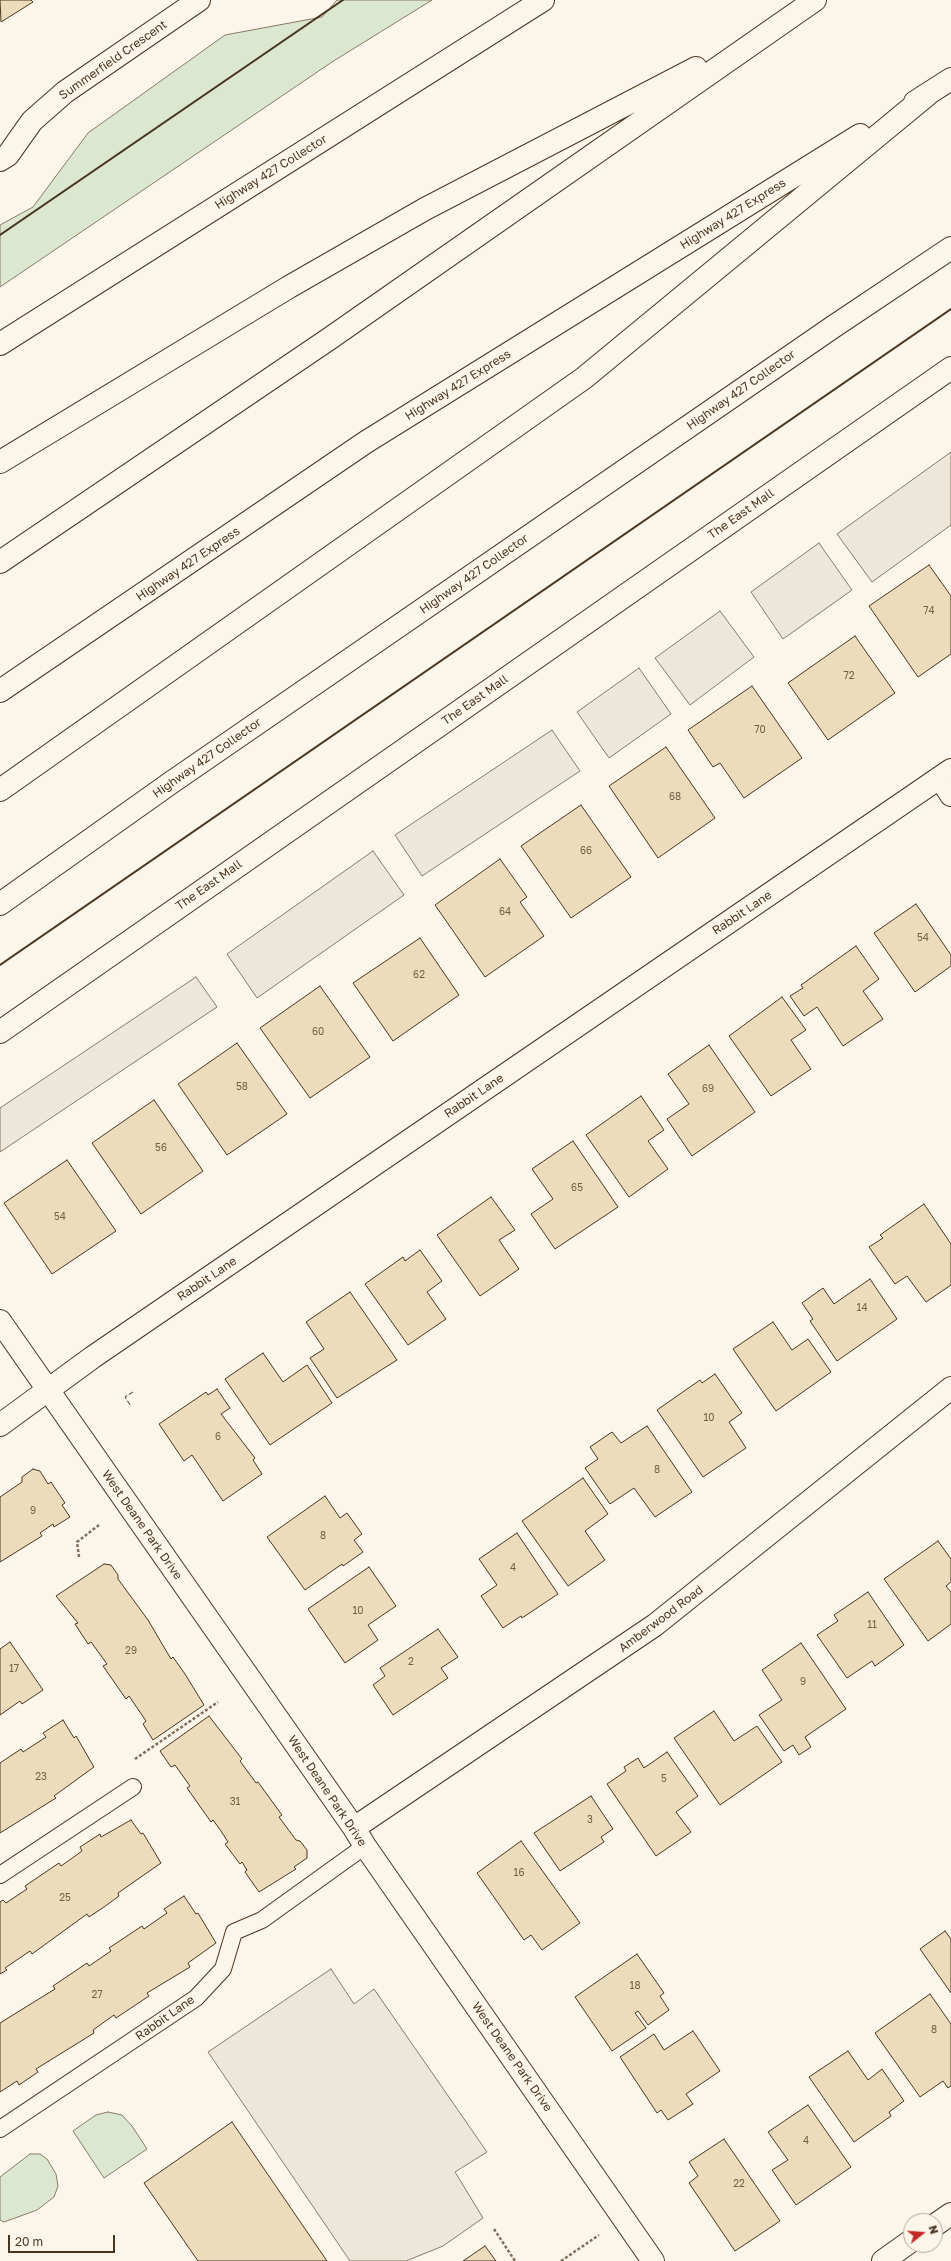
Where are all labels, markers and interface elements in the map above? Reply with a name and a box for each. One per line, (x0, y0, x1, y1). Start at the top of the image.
street label: Summerfield Crescent (56, 17, 170, 103)
street label: Highway 427 Collector (212, 132, 330, 212)
street label: Highway 427 Express (677, 176, 789, 252)
street label: Highway 427 Express (402, 347, 514, 423)
street label: Highway 427 Collector (684, 347, 798, 433)
street label: The East Mall (705, 486, 777, 542)
street label: Highway 427 Express (133, 524, 243, 604)
street label: Highway 427 Collector (417, 531, 531, 617)
house number: 74 (923, 605, 935, 617)
house number: 72 (843, 670, 855, 682)
street label: The East Mall (439, 672, 511, 728)
street label: Highway 427 Collector (150, 715, 264, 801)
house number: 70 (754, 724, 766, 736)
house number: 68 (669, 791, 681, 803)
house number: 66 (580, 845, 592, 857)
street label: The East Mall (173, 857, 245, 913)
street label: Rabbit Lane (710, 888, 774, 938)
house number: 64 (499, 906, 511, 918)
house number: 54 (917, 932, 929, 944)
house number: 62 (413, 969, 425, 981)
house number: 60 (312, 1026, 324, 1038)
street label: Rabbit Lane (442, 1071, 506, 1121)
house number: 58 (236, 1081, 248, 1093)
house number: 69 (702, 1083, 714, 1095)
house number: 56 (155, 1142, 167, 1154)
house number: 65 (571, 1182, 583, 1194)
house number: 54 (54, 1211, 66, 1223)
street label: Rabbit Lane (175, 1254, 239, 1304)
house number: 14 (857, 1302, 867, 1314)
house number: 10 (703, 1412, 715, 1424)
house number: 6 (215, 1431, 221, 1443)
house number: 8 (654, 1464, 660, 1476)
street label: West Deane Park Drive (99, 1467, 185, 1583)
house number: 9 (30, 1505, 36, 1517)
house number: 8 (320, 1530, 326, 1542)
house number: 4 (510, 1562, 516, 1574)
street label: Amberwood Road (616, 1583, 706, 1655)
house number: 10 (352, 1605, 364, 1617)
house number: 11 (867, 1619, 877, 1631)
house number: 29 (125, 1645, 137, 1657)
house number: 2 (408, 1656, 414, 1668)
house number: 17 (9, 1663, 19, 1675)
house number: 9 (800, 1676, 806, 1688)
street label: West Deane Park Drive (285, 1733, 369, 1849)
house number: 23 (35, 1771, 47, 1783)
house number: 5 (661, 1773, 667, 1785)
house number: 31 (230, 1796, 240, 1808)
house number: 3 (587, 1814, 593, 1826)
house number: 16 (514, 1867, 524, 1879)
house number: 25 (59, 1892, 71, 1904)
house number: 18 (630, 1980, 640, 1992)
house number: 27 (91, 1989, 103, 2001)
street label: Rabbit Lane (133, 1992, 197, 2044)
street label: West Deane Park Drive (469, 1999, 555, 2115)
house number: 8 (931, 2024, 937, 2036)
house number: 4 (803, 2135, 809, 2147)
house number: 22 (733, 2178, 745, 2190)
north arrow (903, 2213, 943, 2253)
text: N (927, 2224, 941, 2236)
scale bar (10, 2227, 117, 2253)
text: 20 m (15, 2234, 43, 2249)

